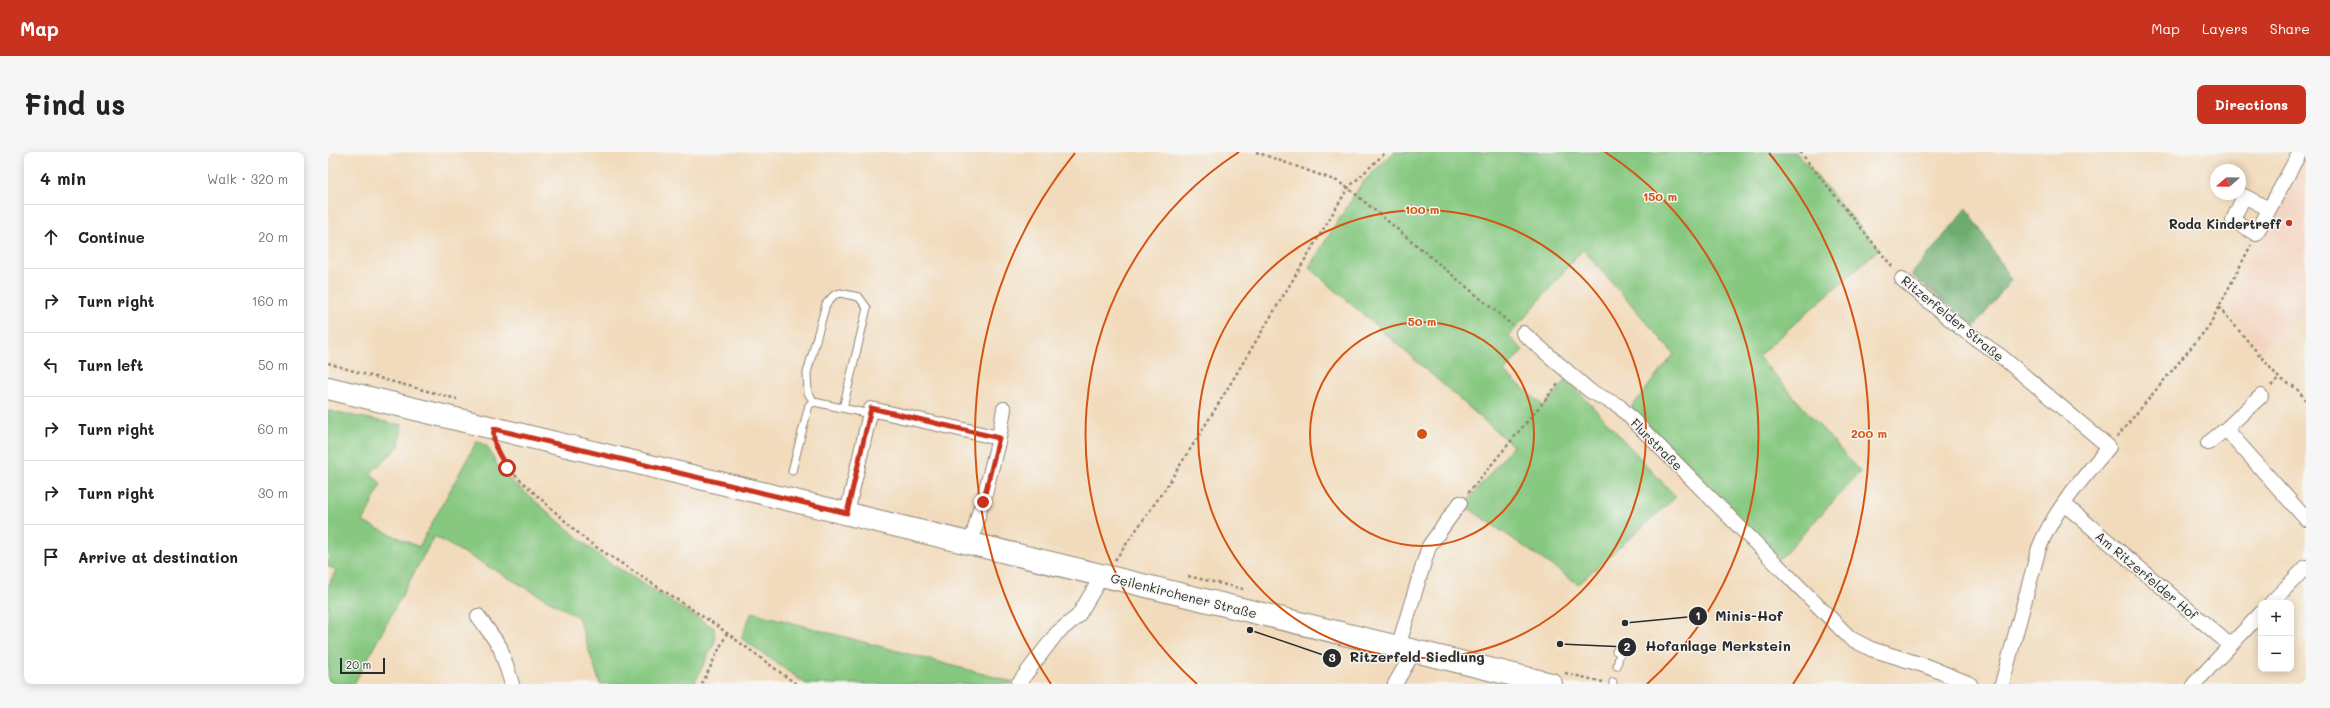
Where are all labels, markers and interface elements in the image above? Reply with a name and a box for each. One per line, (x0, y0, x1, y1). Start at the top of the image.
text: Map (20, 16, 59, 41)
text: Map (2151, 19, 2180, 38)
text: Layers (2202, 19, 2248, 38)
text: Share (2270, 19, 2310, 38)
button: Directions (2197, 85, 2306, 124)
text: Find us (24, 86, 125, 122)
north arrow (2210, 164, 2246, 200)
text: 4 min (40, 167, 86, 189)
text: Walk · 320 m (207, 170, 288, 187)
text: 150 m (1643, 188, 1677, 204)
text: 100 m (1405, 201, 1439, 217)
place label: Roda Kindertreff (2169, 215, 2281, 232)
marker: Roda Kindertreff (2284, 218, 2294, 228)
icon: ahead (40, 226, 62, 248)
text: Continue (78, 227, 145, 247)
text: 20 m (258, 228, 288, 245)
street label: Ritzerfelder Straße (1898, 271, 2008, 365)
icon: right (40, 290, 62, 312)
text: Turn right (78, 291, 155, 311)
text: 160 m (252, 292, 288, 309)
text: 50 m (1408, 313, 1436, 329)
icon: left (40, 354, 62, 376)
text: Turn left (78, 355, 143, 375)
text: 50 m (258, 356, 288, 373)
street label: Flurstraße (1627, 414, 1687, 474)
icon: right (40, 418, 62, 440)
text: Turn right (78, 419, 155, 439)
text: 60 m (258, 420, 288, 437)
text: 200 m (1851, 425, 1887, 441)
centre of rings (1415, 427, 1429, 441)
route start (498, 459, 516, 477)
icon: right (40, 482, 62, 504)
text: Turn right (78, 483, 155, 503)
text: 30 m (258, 484, 288, 501)
route end (974, 493, 992, 511)
street label: Am Ritzerfelder Hof (2092, 527, 2202, 623)
icon: arrive (40, 546, 62, 568)
text: Arrive at destination (78, 547, 238, 567)
street label: Geilenkirchener Straße (1109, 569, 1259, 621)
map controls (2258, 600, 2294, 672)
button: + (2258, 600, 2294, 636)
callout: Minis-Hof (1688, 603, 1791, 629)
text: Minis-Hof (1715, 606, 1784, 625)
text: 1 (1695, 607, 1701, 623)
callout: Hofanlage Merkstein (1617, 634, 1798, 660)
text: Hofanlage Merkstein (1645, 636, 1791, 655)
button: − (2258, 636, 2294, 672)
text: 2 (1624, 638, 1631, 654)
callout: Ritzerfeld Siedlung (1322, 645, 1493, 671)
text: Ritzerfeld Siedlung (1349, 647, 1485, 666)
text: 3 (1328, 649, 1336, 665)
scale bar (340, 656, 385, 675)
text: 20 m (346, 657, 371, 672)

